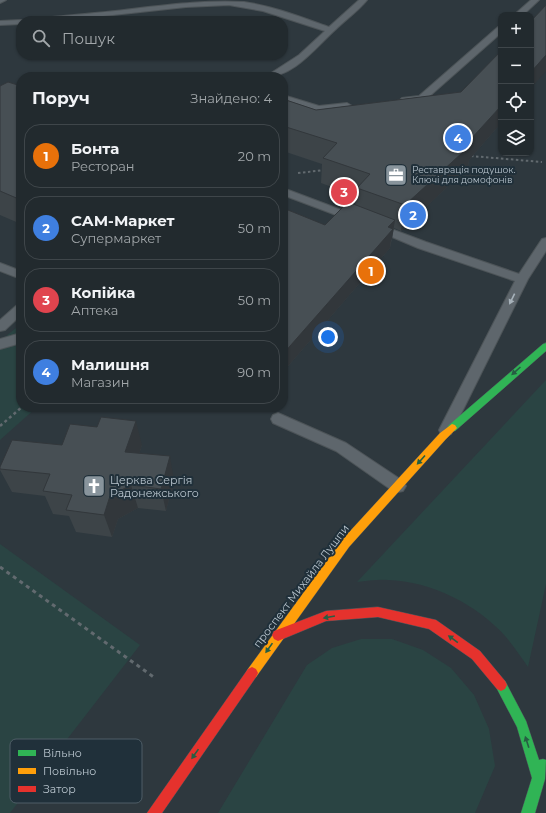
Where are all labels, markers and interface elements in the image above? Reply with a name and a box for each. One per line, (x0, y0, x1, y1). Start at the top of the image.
map controls (498, 12, 534, 156)
button: + (498, 12, 534, 48)
search box (16, 16, 288, 60)
icon: search (30, 27, 52, 49)
text: Пошук (62, 29, 115, 48)
button: − (498, 48, 534, 84)
button: locate (498, 84, 534, 120)
text: Поруч (32, 88, 90, 108)
text: Знайдено: 4 (190, 90, 272, 106)
button: layers (498, 120, 534, 156)
pin: 4 (445, 123, 471, 153)
text: Бонта (71, 139, 119, 158)
text: 1 (43, 148, 49, 164)
text: 20 m (238, 148, 271, 164)
text: Ресторан (71, 158, 135, 174)
office icon: Реставрація подушок. Ключі для домофонів (383, 162, 409, 188)
place label: Реставрація подушок. Ключі для домофонів (412, 164, 516, 185)
pin: 3 (331, 177, 357, 207)
pin: 2 (400, 200, 426, 230)
text: САМ-Маркет (71, 211, 175, 230)
text: 2 (42, 220, 50, 236)
text: 50 m (238, 220, 271, 236)
text: Супермаркет (71, 230, 161, 246)
pin: 1 (358, 256, 384, 286)
text: Копійка (71, 283, 135, 302)
text: 3 (42, 292, 50, 308)
text: 50 m (238, 292, 271, 308)
one-way arrow (508, 293, 515, 305)
text: Аптека (71, 302, 118, 318)
your location (318, 327, 338, 347)
text: Малишня (71, 355, 150, 374)
text: 4 (42, 364, 50, 380)
text: 90 m (237, 364, 271, 380)
one-way arrow (511, 366, 521, 376)
text: Магазин (71, 374, 130, 390)
one-way arrow (417, 455, 426, 465)
church icon: Церква Сергія Радонежського (81, 473, 107, 499)
place label: Церква Сергія Радонежського (110, 473, 199, 500)
street label: проспект Михайла Лушпи (250, 522, 352, 650)
one-way arrow (323, 614, 335, 620)
one-way arrow (447, 635, 458, 643)
one-way arrow (265, 642, 273, 653)
one-way arrow (524, 735, 530, 747)
legend (10, 739, 142, 803)
text: Вільно (43, 746, 82, 760)
one-way arrow (191, 749, 199, 760)
text: Повільно (43, 764, 96, 778)
text: Затор (43, 782, 76, 796)

